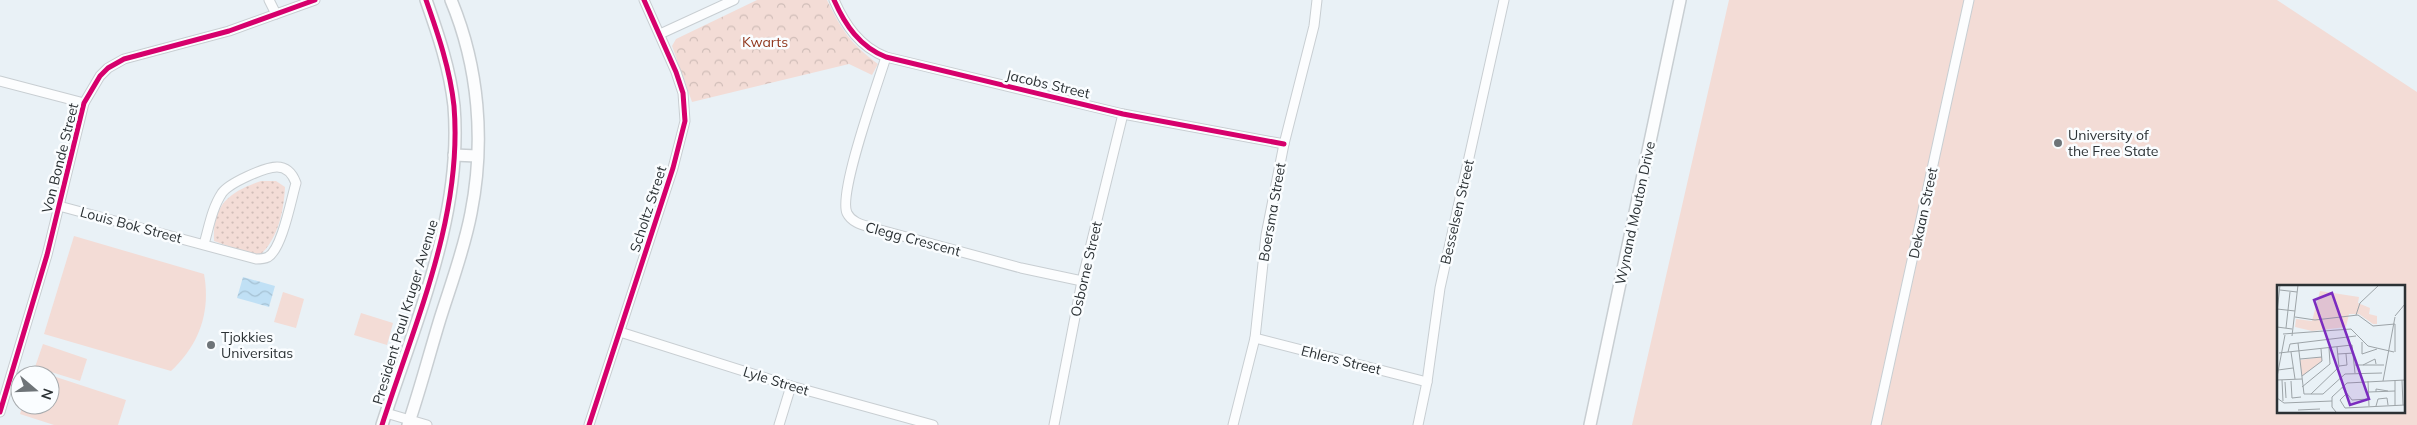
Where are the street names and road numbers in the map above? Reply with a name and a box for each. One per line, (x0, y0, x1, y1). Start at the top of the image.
street label: Jacobs Street (1004, 66, 1092, 102)
street label: Von Bonde Street (38, 101, 82, 215)
street label: Wynand Mouton Drive (1611, 140, 1659, 286)
street label: Besselsen Street (1436, 158, 1478, 266)
street label: Boersma Street (1254, 161, 1290, 263)
street label: Scholtz Street (626, 163, 670, 254)
street label: Dekaan Street (1905, 166, 1941, 260)
street label: Louis Bok Street (78, 203, 184, 247)
street label: President Paul Kruger Avenue (368, 217, 442, 407)
street label: Clegg Crescent (863, 218, 963, 260)
street label: Osborne Street (1066, 219, 1106, 318)
street label: Ehlers Street (1299, 341, 1383, 379)
street label: Lyle Street (741, 362, 811, 400)

